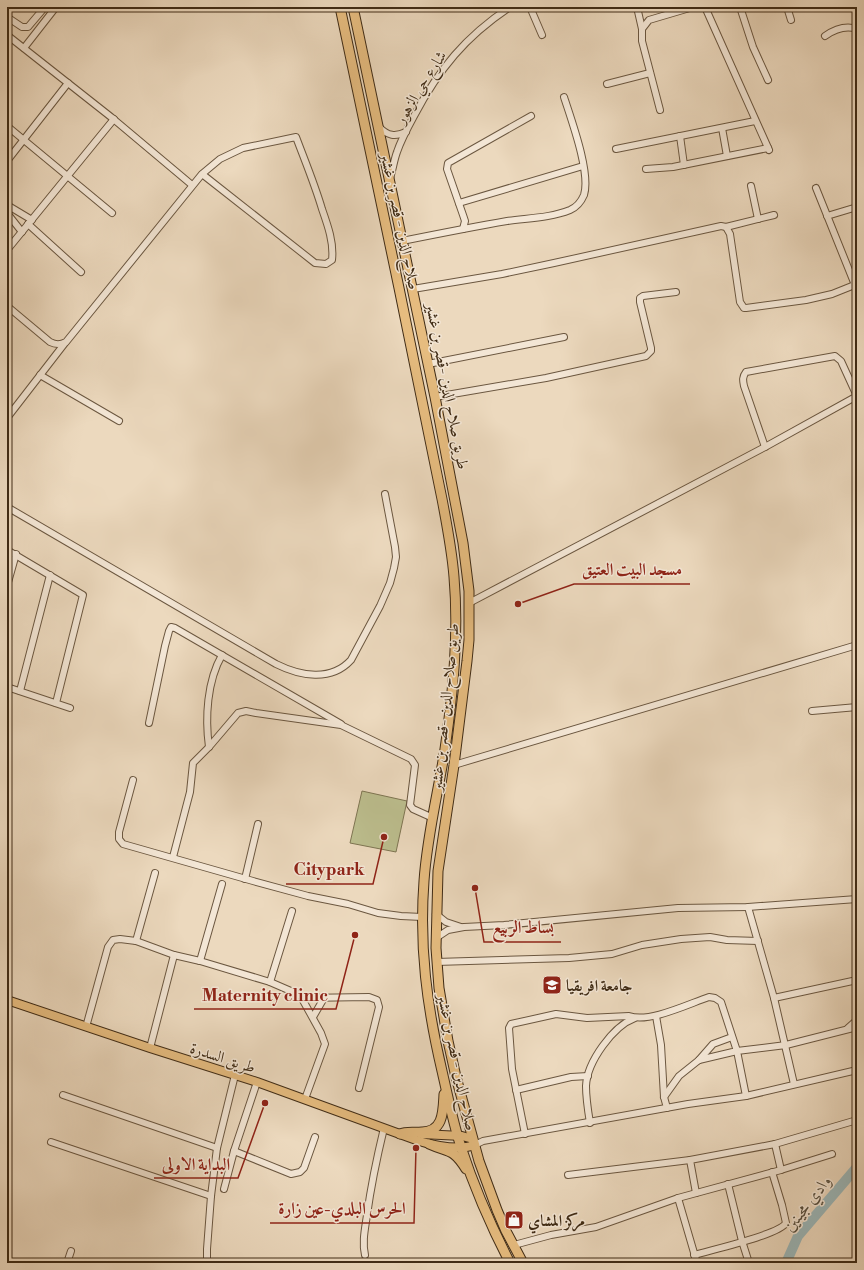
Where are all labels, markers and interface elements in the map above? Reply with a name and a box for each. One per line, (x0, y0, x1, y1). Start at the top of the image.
street label: شارع حي الزهور (389, 47, 454, 131)
street label: صلاح الدين - قصر بن غشير (371, 149, 424, 292)
street label: طريق صلاح الدين -قصر بن غشير (417, 299, 473, 472)
callout: مسجد البيت العتيق (574, 555, 690, 584)
text: مسجد البيت العتيق (582, 559, 682, 581)
street label: طريق صلاح الدين -قصر بن غشير (426, 622, 468, 795)
callout: Citypark (286, 855, 373, 884)
text: Citypark (294, 859, 365, 881)
callout: بساط الربيع (484, 913, 561, 942)
text: بساط الربيع (492, 917, 554, 943)
school or university icon: جامعة افريقيا (541, 974, 563, 996)
place label: جامعة افريقيا (566, 976, 633, 996)
callout: Maternity clinic (194, 980, 336, 1009)
text: Maternity clinic (202, 985, 328, 1007)
street label: صلاح الدين - قصر بن غشير (428, 990, 481, 1133)
street label: طريق السدرة (187, 1038, 258, 1078)
callout: البداية الاولى (154, 1149, 238, 1178)
text: البداية الاولى (161, 1154, 231, 1176)
water label: وادي مجينين (779, 1171, 838, 1238)
callout: الحرس البلدي-عين زارة (270, 1194, 414, 1223)
text: الحرس البلدي-عين زارة (278, 1198, 406, 1222)
shop icon: مركز المشاي (503, 1209, 525, 1231)
place label: مركز المشاي (528, 1211, 585, 1234)

